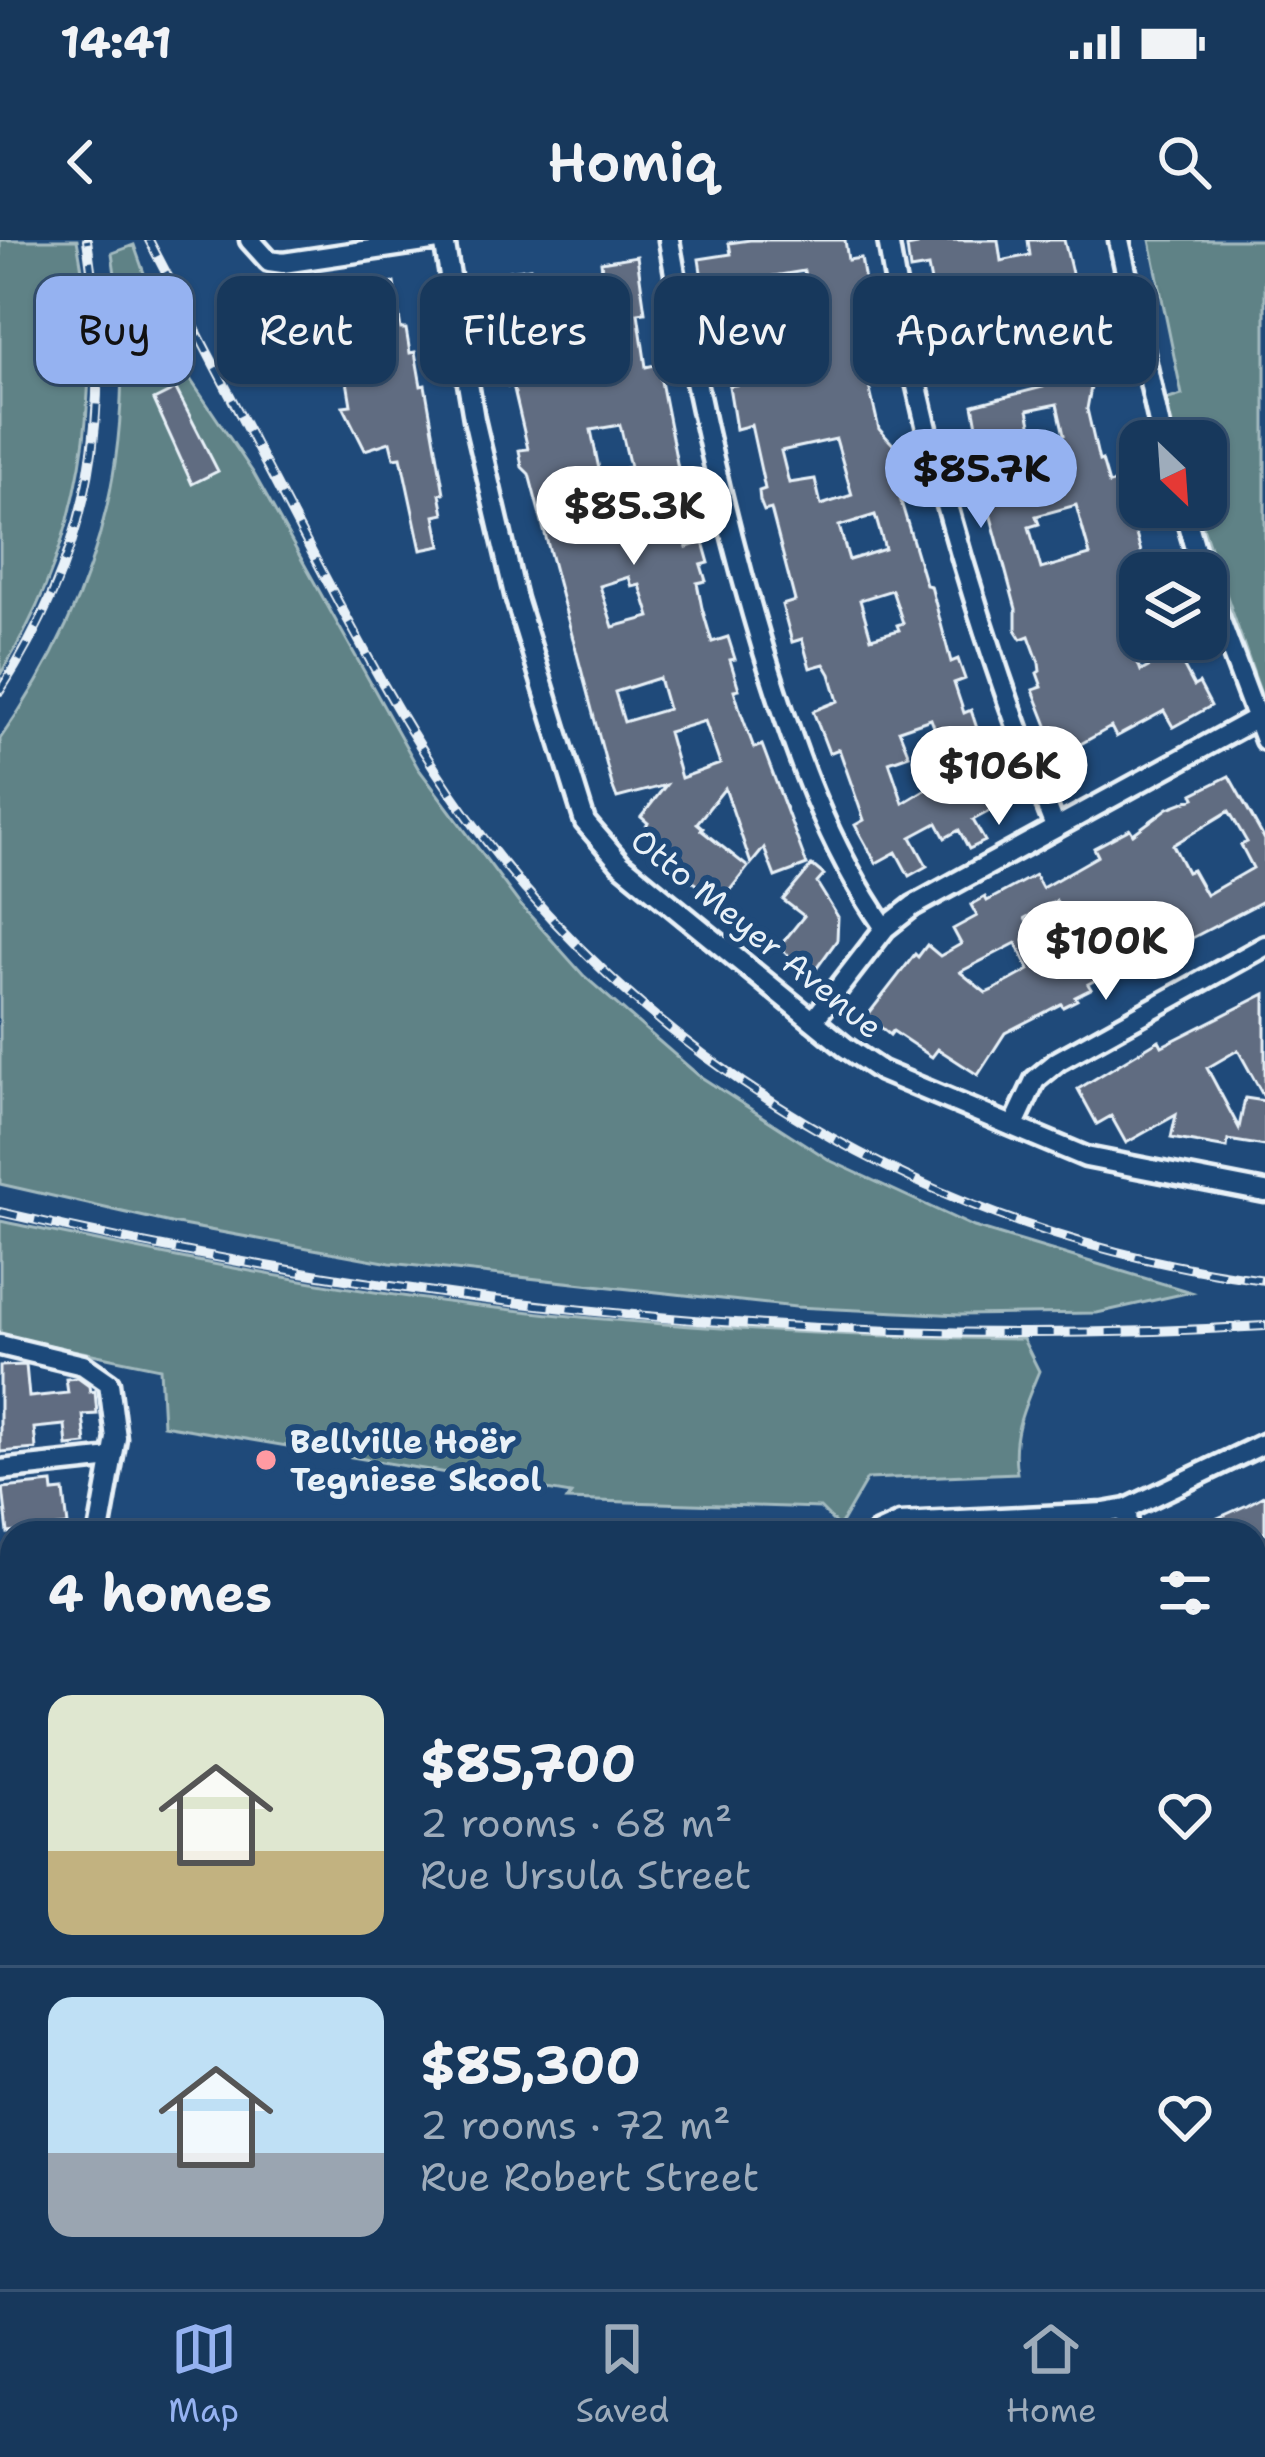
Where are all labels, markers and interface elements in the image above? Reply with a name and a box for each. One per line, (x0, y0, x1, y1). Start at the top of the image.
text: 14:41 (60, 12, 172, 72)
text: Homiq (547, 126, 718, 198)
icon: back (48, 129, 114, 195)
icon: search (1151, 129, 1217, 195)
chip: Buy (36, 276, 193, 384)
chip: Rent (217, 276, 396, 384)
chip: Filters (420, 276, 630, 384)
chip: New (654, 276, 829, 384)
chip: Apartment (853, 276, 1156, 384)
north arrow (1119, 420, 1227, 528)
map controls (1119, 420, 1227, 660)
pin: $85.7K (883, 429, 1079, 531)
text: $85.7K (912, 442, 1050, 494)
pin: $85.3K (536, 466, 732, 568)
text: $85.3K (563, 479, 705, 531)
button: layers (1119, 552, 1227, 660)
pin: $106K (915, 726, 1083, 828)
text: $106K (937, 739, 1061, 791)
street label: Otto Meyer Avenue (621, 818, 892, 1049)
pin: $100K (1022, 901, 1190, 1003)
text: $100K (1044, 914, 1168, 966)
place label: Bellville Hoër Tegniese Skool (290, 1419, 542, 1502)
marker: Bellville Hoër Tegniese Skool (253, 1447, 279, 1473)
text: 4 homes (48, 1559, 272, 1627)
icon: filters (1152, 1560, 1218, 1626)
text: $85,700 (420, 1729, 636, 1797)
icon: home (144, 1743, 288, 1887)
icon: heart (1152, 1782, 1218, 1848)
text: 2 rooms · 68 m² (420, 1797, 732, 1849)
text: Rue Ursula Street (420, 1849, 751, 1901)
text: $85,300 (420, 2031, 641, 2099)
icon: home (144, 2045, 288, 2189)
icon: heart (1152, 2084, 1218, 2150)
text: 2 rooms · 72 m² (420, 2099, 731, 2151)
text: Rue Robert Street (420, 2151, 759, 2203)
tab: Map (168, 2316, 239, 2433)
tab: Saved (576, 2316, 669, 2433)
tab: Home (1006, 2316, 1097, 2433)

